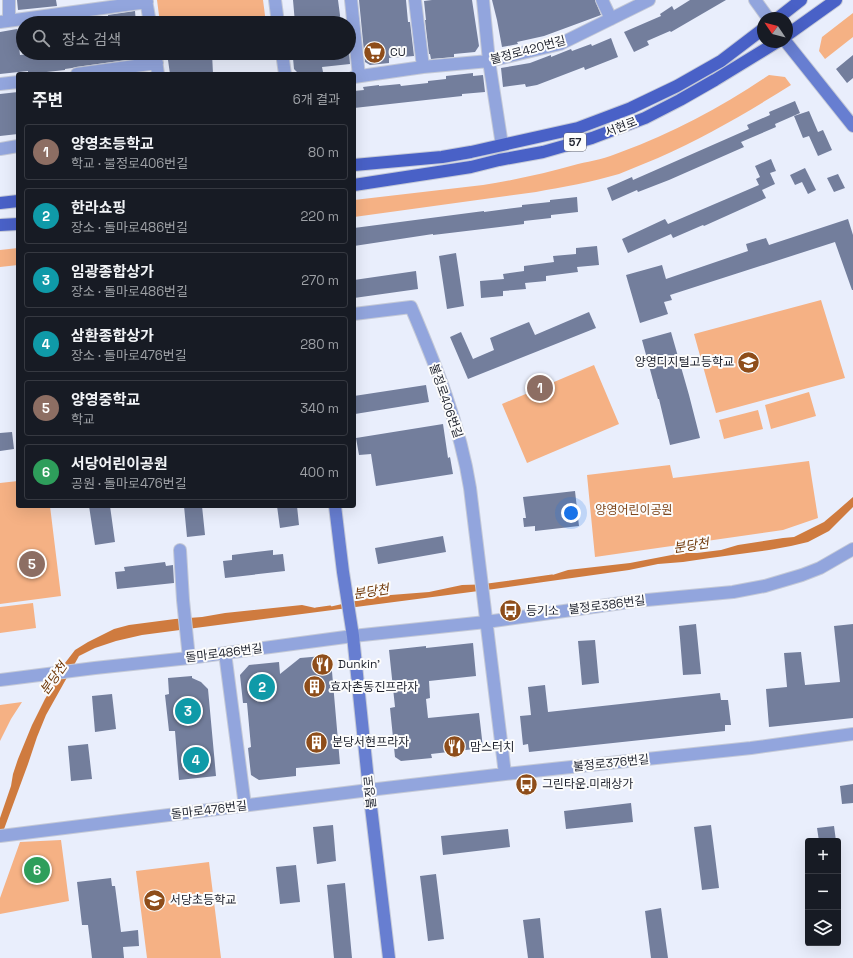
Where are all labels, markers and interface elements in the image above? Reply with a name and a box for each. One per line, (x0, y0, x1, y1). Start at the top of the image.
north arrow (757, 12, 793, 48)
search box (16, 16, 356, 60)
icon: search (30, 27, 52, 49)
text: 장소 검색 (62, 30, 121, 49)
street label: 불정로420번길 (488, 32, 568, 68)
supermarket icon: CU (362, 39, 388, 65)
place label: CU (390, 44, 406, 60)
text: 주변 (32, 89, 63, 111)
text: 6개 결과 (293, 91, 340, 108)
street label: 서현로 (603, 114, 639, 140)
road number: 57 (564, 133, 586, 151)
text: 양영초등학교 (71, 134, 154, 153)
text: 1 (43, 144, 49, 161)
text: 80 m (308, 144, 339, 161)
text: 학교 · 불정로406번길 (71, 155, 188, 172)
text: 한라쇼핑 (71, 198, 126, 217)
text: 2 (42, 208, 50, 225)
text: 220 m (300, 208, 339, 225)
text: 장소 · 돌마로486번길 (71, 219, 188, 236)
text: 임광종합상가 (71, 262, 154, 281)
text: 3 (42, 272, 50, 289)
text: 270 m (301, 272, 339, 289)
text: 장소 · 돌마로486번길 (71, 283, 188, 300)
text: 삼환종합상가 (71, 326, 154, 345)
text: 4 (42, 336, 50, 353)
text: 280 m (300, 336, 339, 353)
text: 장소 · 돌마로476번길 (71, 347, 187, 364)
school or university icon: 양영디지털고등학교 (736, 349, 762, 375)
place label: 양영디지털고등학교 (635, 354, 734, 370)
street label: 불정로406번길 (426, 362, 466, 440)
pin: 1 (527, 373, 553, 403)
text: 양영중학교 (71, 390, 140, 409)
text: 5 (42, 400, 50, 417)
text: 340 m (300, 400, 339, 417)
text: 학교 (71, 411, 95, 428)
text: 서당어린이공원 (71, 454, 168, 473)
text: 6 (42, 464, 50, 481)
text: 400 m (300, 464, 339, 481)
text: 공원 · 돌마로476번길 (71, 475, 187, 492)
park label: 양영어린이공원 (595, 502, 673, 518)
your location (561, 503, 581, 523)
water label: 분당천 (672, 534, 711, 556)
pin: 5 (19, 549, 45, 579)
water label: 분당천 (352, 580, 391, 602)
street label: 불정로386번길 (568, 592, 646, 618)
bus stop icon: 등기소 (497, 598, 523, 624)
place label: 등기소 (526, 603, 559, 619)
street label: 돌마로486번길 (185, 640, 263, 666)
restaurant icon: Dunkin' (309, 651, 335, 677)
place label: Dunkin' (338, 656, 380, 672)
water label: 분당천 (36, 658, 71, 698)
pin: 2 (249, 672, 275, 702)
building icon: 효자촌동진프라자 (302, 674, 328, 700)
place label: 효자촌동진프라자 (330, 679, 418, 695)
pin: 3 (175, 696, 201, 726)
building icon: 분당서현프라자 (304, 729, 330, 755)
place label: 분당서현프라자 (332, 734, 409, 750)
restaurant icon: 맘스터치 (442, 734, 468, 760)
place label: 맘스터치 (470, 739, 514, 755)
pin: 4 (183, 745, 209, 775)
street label: 불정로376번길 (572, 751, 650, 775)
bus stop icon: 그린타운.미래상가 (514, 771, 540, 797)
street label: 불정로 (360, 775, 380, 809)
place label: 그린타운.미래상가 (542, 776, 633, 792)
street label: 돌마로476번길 (170, 797, 248, 823)
map controls (805, 838, 841, 946)
button: + (805, 838, 841, 874)
pin: 6 (24, 855, 50, 885)
button: − (805, 874, 841, 910)
school or university icon: 서당초등학교 (141, 887, 167, 913)
place label: 서당초등학교 (170, 892, 236, 908)
button: layers (805, 910, 841, 946)

